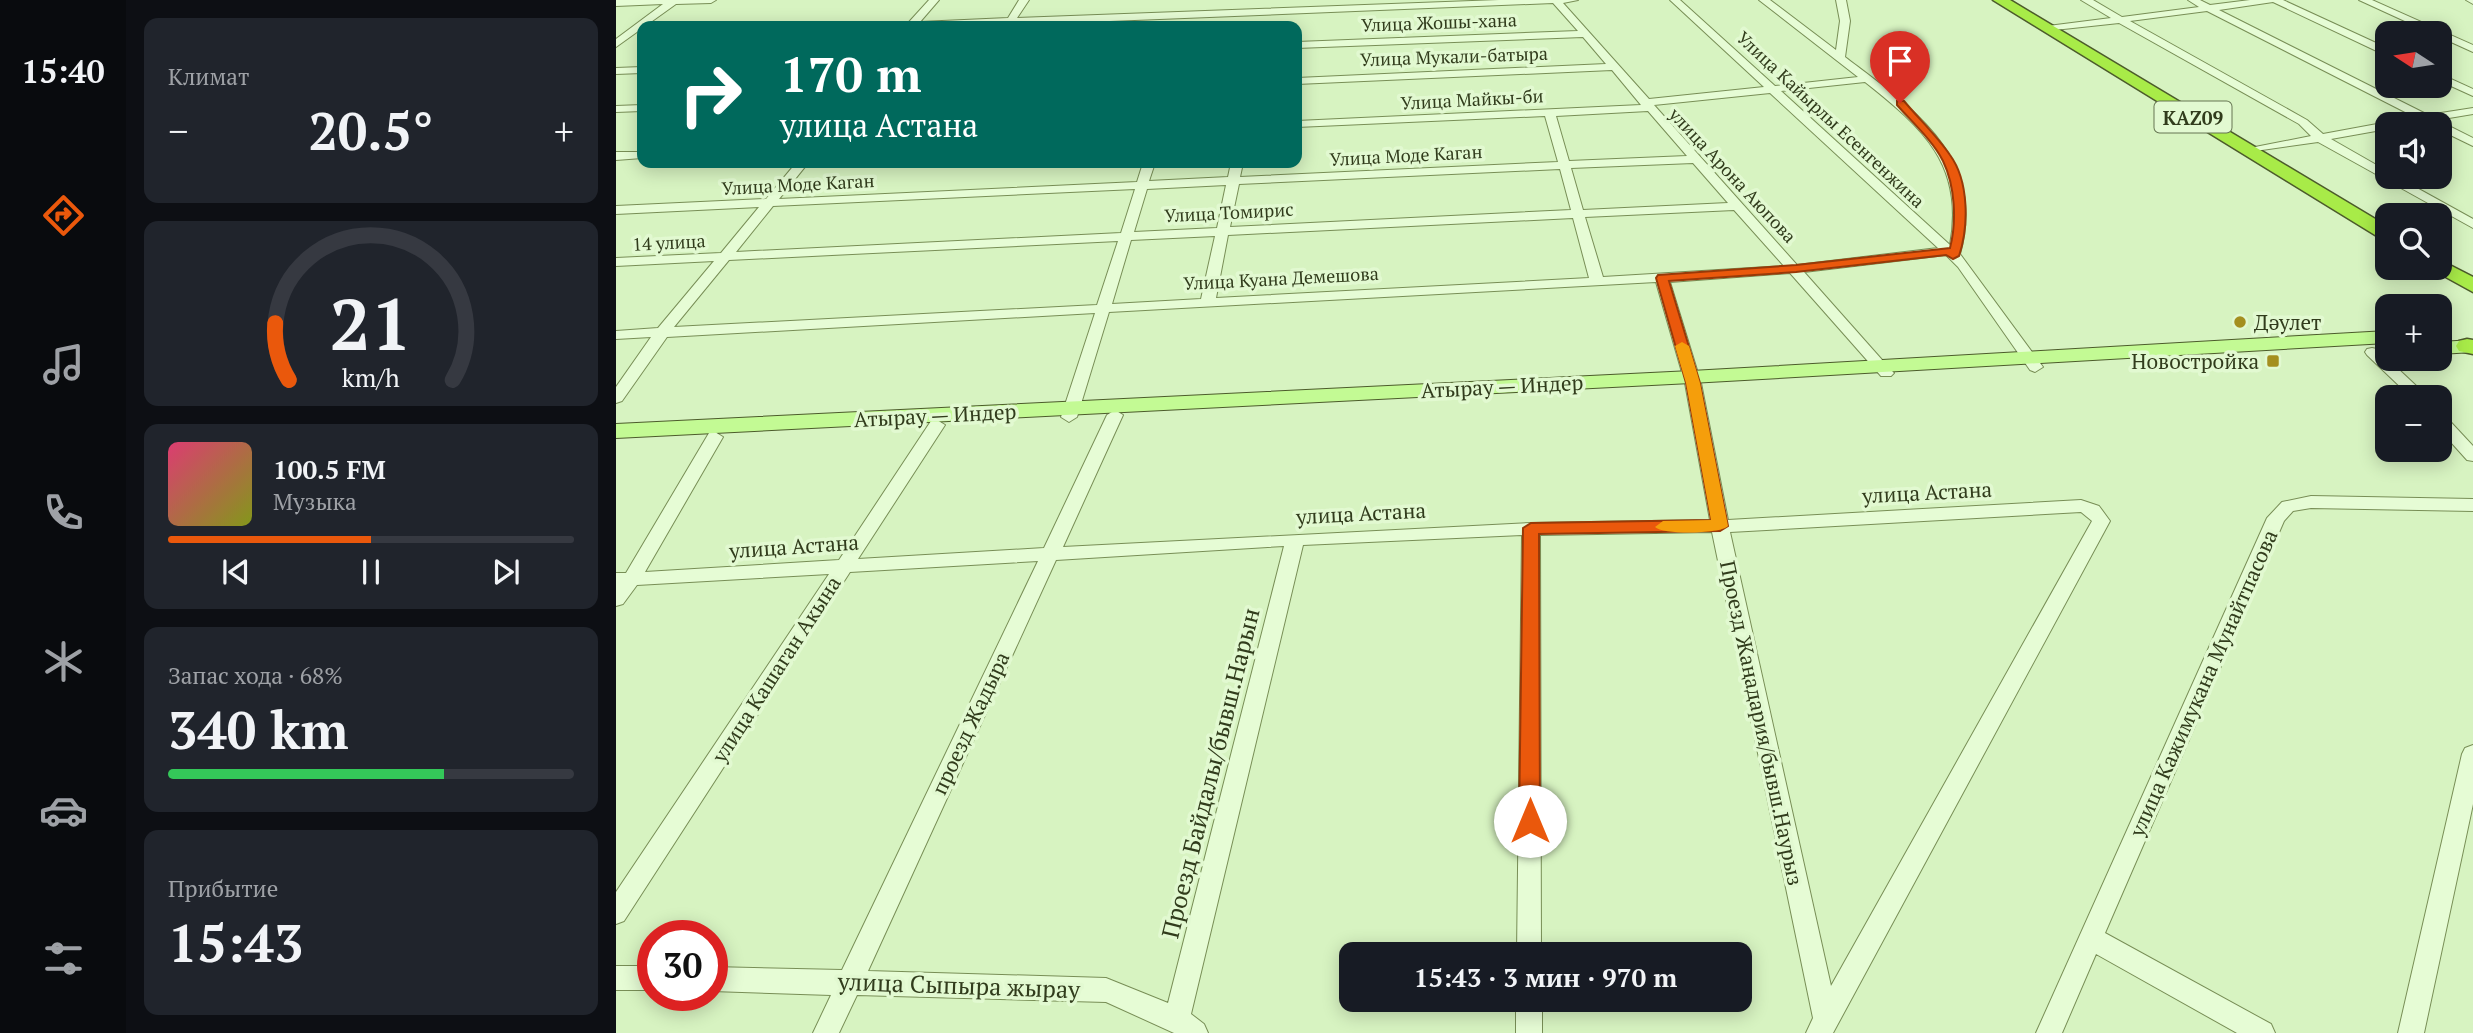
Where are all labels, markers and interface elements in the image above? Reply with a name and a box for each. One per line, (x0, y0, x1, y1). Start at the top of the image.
street label: Улица Жошы-хана (1361, 7, 1517, 37)
north arrow (2375, 21, 2452, 98)
map controls (2375, 21, 2452, 462)
street label: Улица Кайырлы Есенгенжина (1732, 25, 1930, 213)
pin (1870, 31, 1930, 103)
text: 170 m (780, 41, 922, 106)
street label: Улица Мукали-батыра (1360, 41, 1548, 71)
icon: arrive (1881, 42, 1919, 80)
icon: right (665, 49, 756, 140)
text: 15:40 (21, 50, 105, 92)
text: Климат (168, 61, 249, 92)
street label: Улица Майкы-би (1400, 83, 1544, 115)
text: 20.5° (308, 96, 434, 165)
street label: улица Арона Аюпова (1663, 102, 1802, 248)
road number: KAZ09 (2154, 102, 2232, 132)
text: улица Астана (780, 104, 978, 146)
text: − (168, 106, 188, 156)
text: + (554, 106, 574, 156)
button: sound (2375, 112, 2452, 189)
street label: Улица Моде Каган (1329, 139, 1483, 171)
street label: Улица Моде Каган (721, 168, 875, 200)
icon: directions (39, 191, 88, 240)
street label: Улица Томирис (1164, 197, 1294, 227)
button: search (2375, 203, 2452, 280)
street label: 14 улица (632, 228, 706, 256)
street label: Улица Куана Демешова (1183, 261, 1379, 295)
text: 21 (330, 274, 412, 371)
button: + (2375, 294, 2452, 371)
place label: Дәулет (2254, 308, 2322, 336)
marker: Дәулет (2232, 314, 2248, 330)
icon: music (39, 340, 88, 389)
place label: Новостройка (2131, 347, 2259, 375)
marker: Новостройка (2265, 353, 2281, 369)
text: km/h (342, 360, 400, 393)
street label: Атырау — Индер (1420, 368, 1584, 404)
button: − (2375, 385, 2452, 462)
street label: Атырау — Индер (853, 397, 1017, 433)
text: 100.5 FM (273, 452, 386, 486)
street label: улица Астана (1860, 475, 1993, 509)
text: Музыка (273, 486, 357, 517)
icon: phone (39, 488, 88, 537)
street label: улица Астана (1294, 496, 1427, 530)
street label: улица Кажимукана Мунайтпасова (2122, 525, 2284, 842)
street label: улица Астана (727, 527, 860, 565)
icon: previous (217, 553, 255, 591)
icon: pause (352, 553, 390, 591)
icon: next (487, 553, 525, 591)
street label: Проезд Жаңадария/бывш.Наурыз (1714, 558, 1810, 888)
street label: улица Кашаган Акына (705, 570, 847, 769)
street label: Проезд Байдалы/бывш.Нарын (1153, 604, 1267, 942)
icon: climate (39, 637, 88, 686)
street label: проезд Жадыра (925, 647, 1016, 799)
text: Запас хода · 68% (168, 660, 343, 691)
text: 340 km (168, 695, 349, 764)
position arrow (1493, 784, 1567, 858)
icon: car (39, 786, 88, 835)
text: Прибытие (168, 873, 278, 904)
text: 15:43 (168, 908, 303, 977)
speed limit sign: 30 (637, 920, 728, 1011)
icon: filters (39, 934, 88, 983)
text: 15:43 · 3 мин · 970 m (1414, 960, 1677, 994)
street label: улица Сыпыра жырау (836, 965, 1082, 1005)

